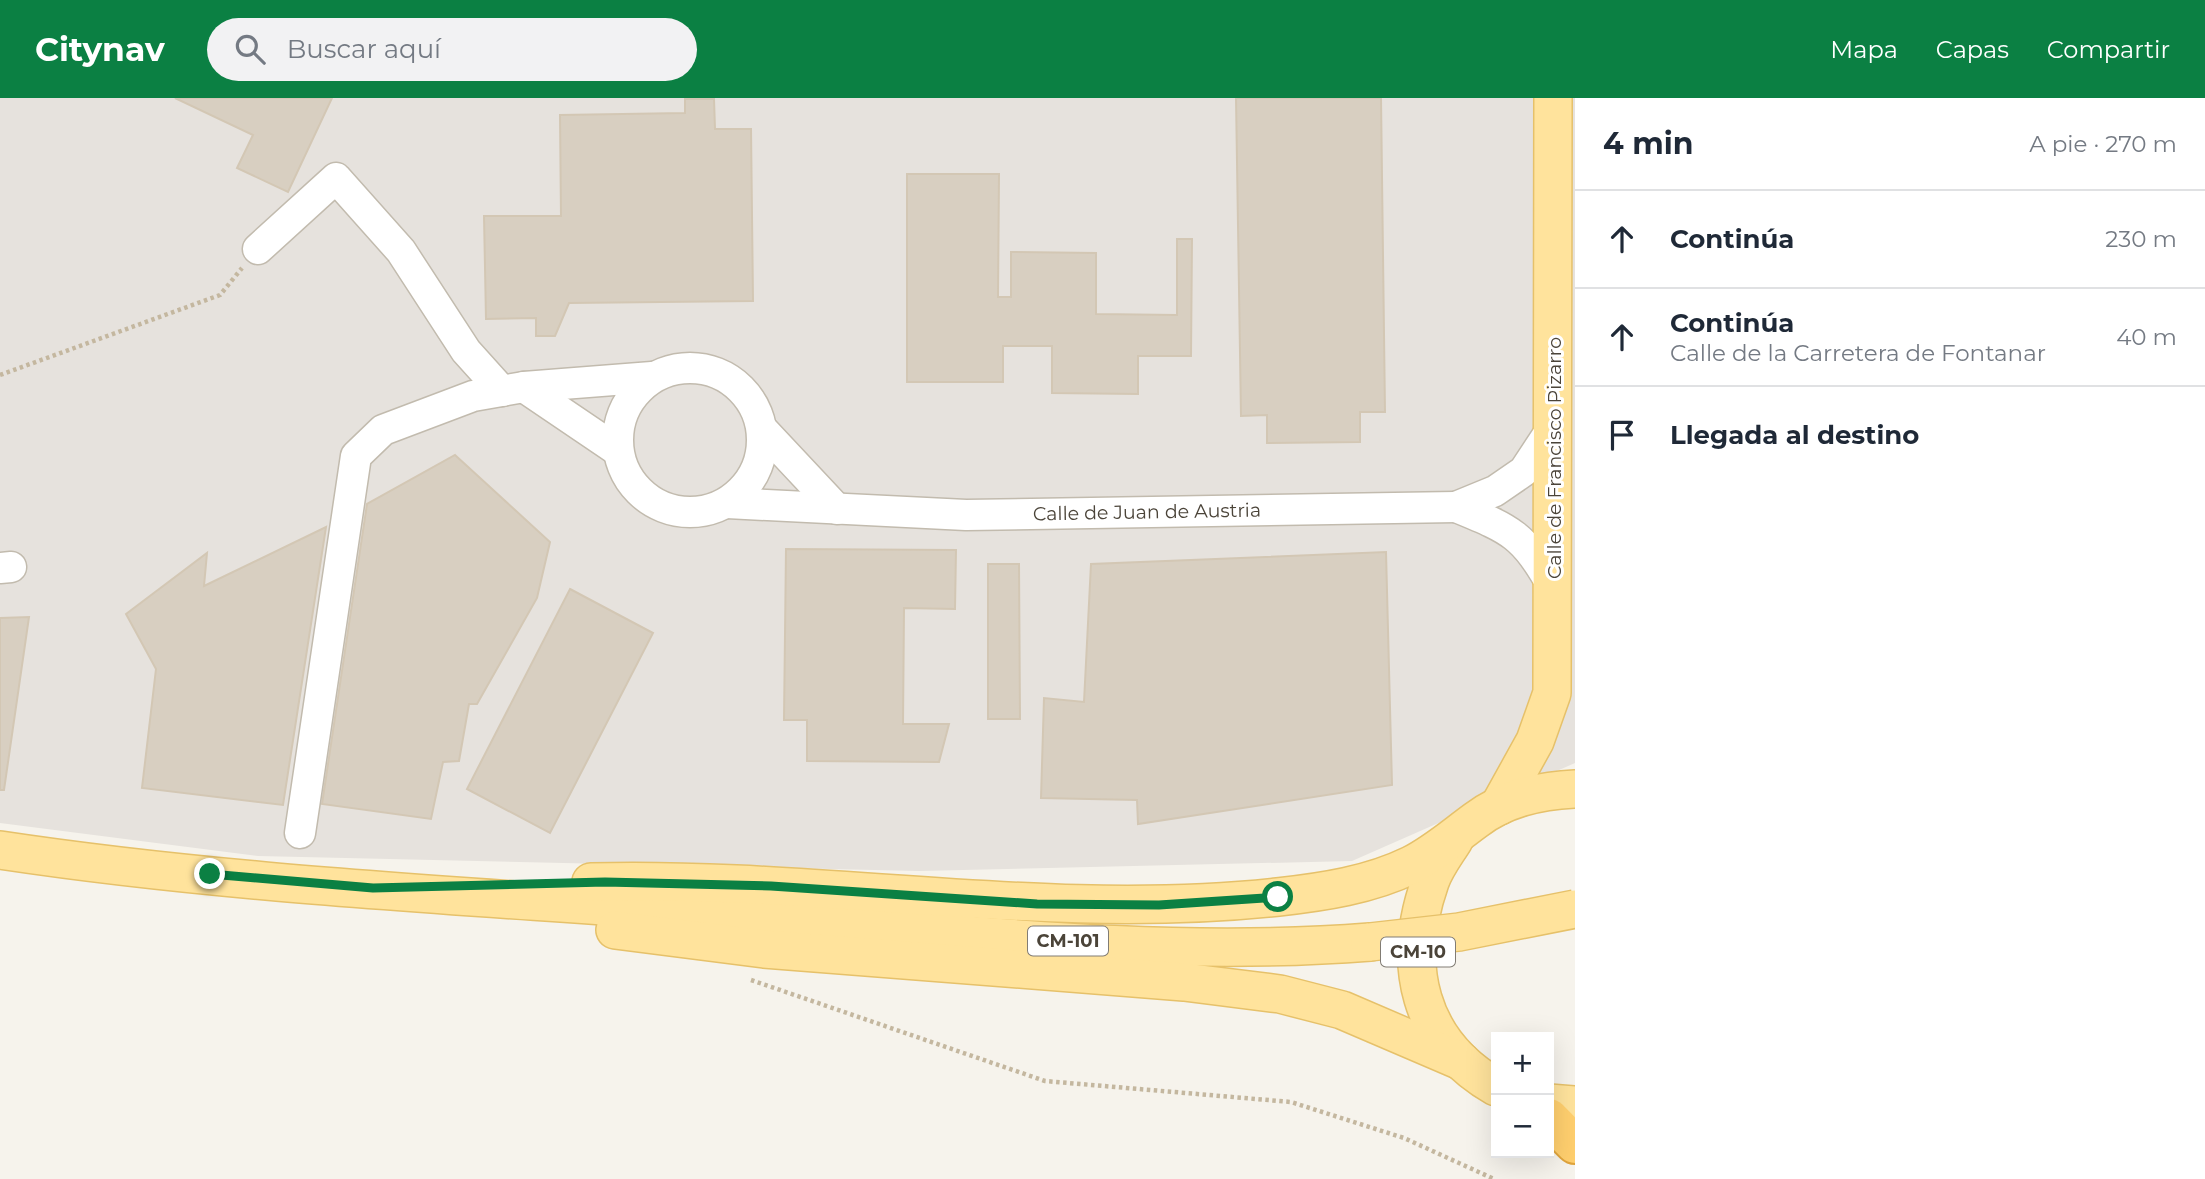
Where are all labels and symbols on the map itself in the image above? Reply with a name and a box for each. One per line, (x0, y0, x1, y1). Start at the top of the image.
street label: Calle de Francisco Pizarro (1543, 337, 1566, 579)
street label: Calle de Juan de Austria (1033, 499, 1261, 525)
route end (194, 858, 225, 889)
route start (1262, 881, 1293, 912)
road number: CM-101 (1028, 926, 1108, 956)
road number: CM-10 (1381, 938, 1455, 966)

